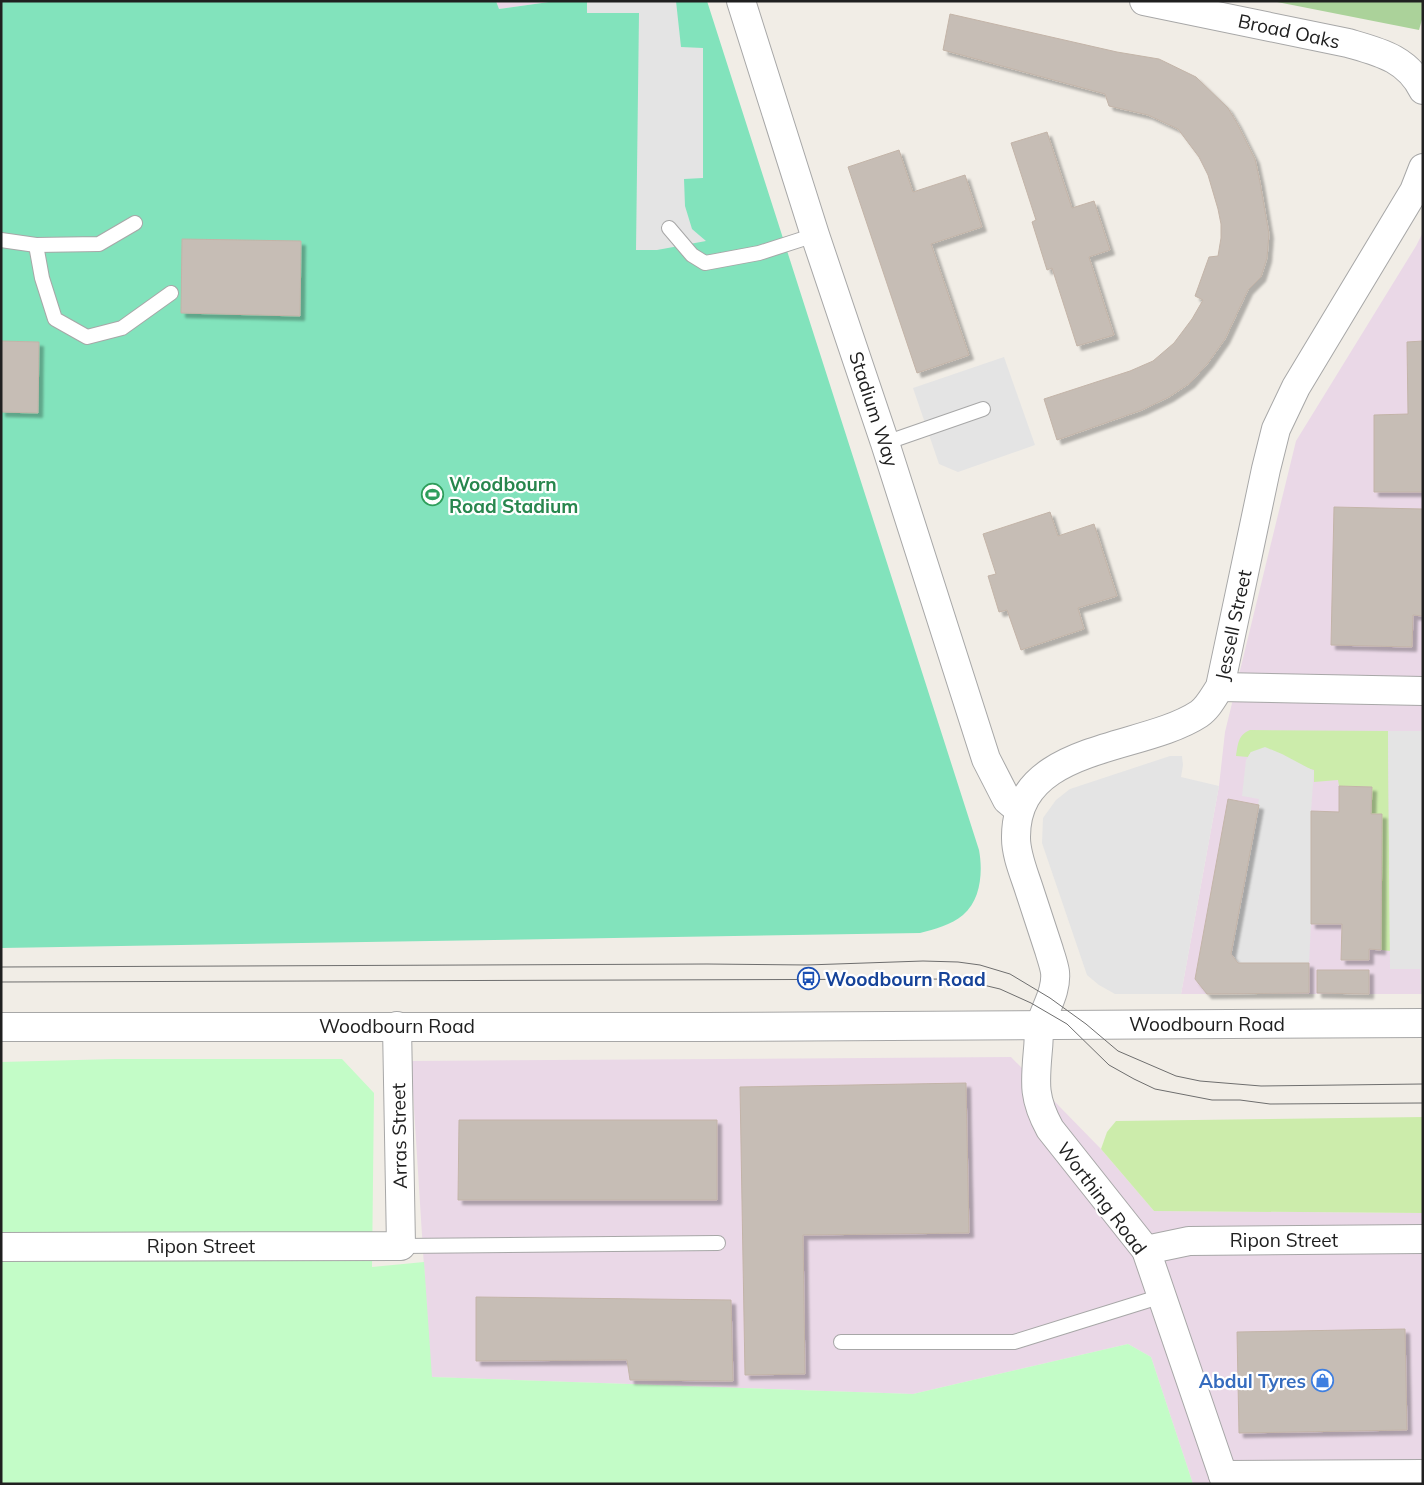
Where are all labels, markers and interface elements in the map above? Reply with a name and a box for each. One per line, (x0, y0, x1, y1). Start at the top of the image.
street label: Broad Oaks (1236, 9, 1342, 53)
street label: Stadium Way (844, 348, 904, 470)
place label: Woodbourn Road Stadium (449, 472, 578, 518)
sports icon: Woodbourn Road Stadium (421, 483, 445, 507)
street label: Jessell Street (1210, 567, 1256, 682)
bus stop icon: Woodbourn Road (797, 967, 821, 991)
place label: Woodbourn Road (825, 967, 986, 991)
street label: Woodbourn Road (1129, 1012, 1285, 1036)
street label: Woodbourn Road (319, 1014, 475, 1038)
street label: Arras Street (386, 1082, 412, 1189)
street label: Worthing Road (1052, 1137, 1152, 1259)
street label: Ripon Street (1230, 1228, 1339, 1252)
street label: Ripon Street (147, 1234, 256, 1258)
place label: Abdul Tyres (1199, 1369, 1306, 1393)
shop icon: Abdul Tyres (1310, 1369, 1334, 1393)

